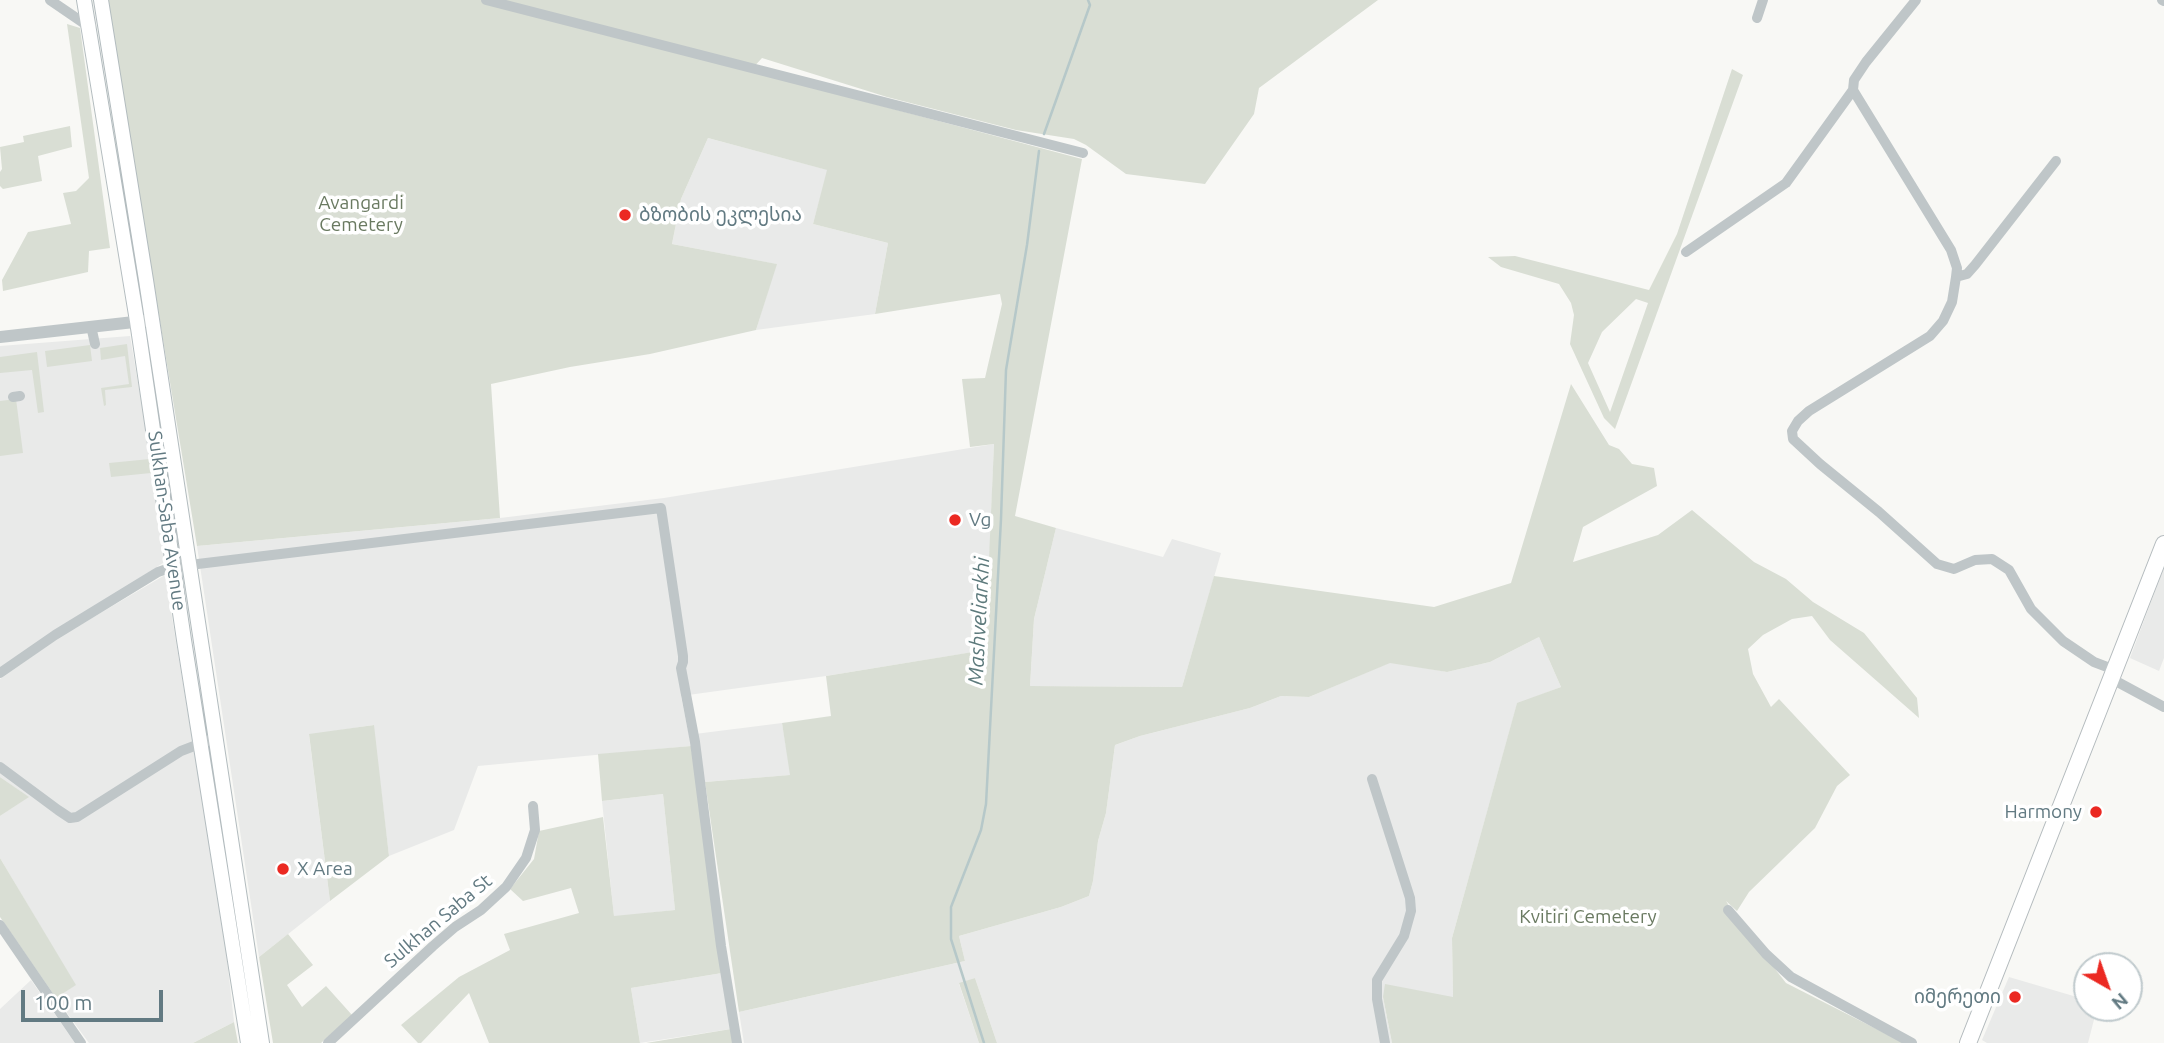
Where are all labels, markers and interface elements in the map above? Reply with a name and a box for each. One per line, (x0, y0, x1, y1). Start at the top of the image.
park label: Avangardi Cemetery (318, 192, 404, 236)
place label: ბზობის ეკლესია (639, 204, 802, 226)
marker: ბზობის ეკლესია (617, 207, 633, 223)
street label: Sulkhan-Saba Avenue (143, 430, 191, 612)
place label: Vg (969, 509, 991, 531)
marker: Vg (947, 512, 963, 528)
water label: Mashveliarkhi (963, 556, 995, 686)
place label: Harmony (2004, 801, 2082, 823)
marker: Harmony (2088, 804, 2104, 820)
place label: X Area (297, 858, 353, 880)
marker: X Area (275, 861, 291, 877)
street label: Sulkhan Saba St (380, 869, 496, 973)
park label: Kvitiri Cemetery (1519, 906, 1657, 928)
north arrow (2073, 952, 2143, 1022)
scale bar (24, 976, 166, 1020)
place label: იმერეთი (1914, 986, 2001, 1008)
marker: იმერეთი (2007, 989, 2023, 1005)
text: N (2108, 989, 2133, 1015)
text: 100 m (34, 990, 92, 1014)

